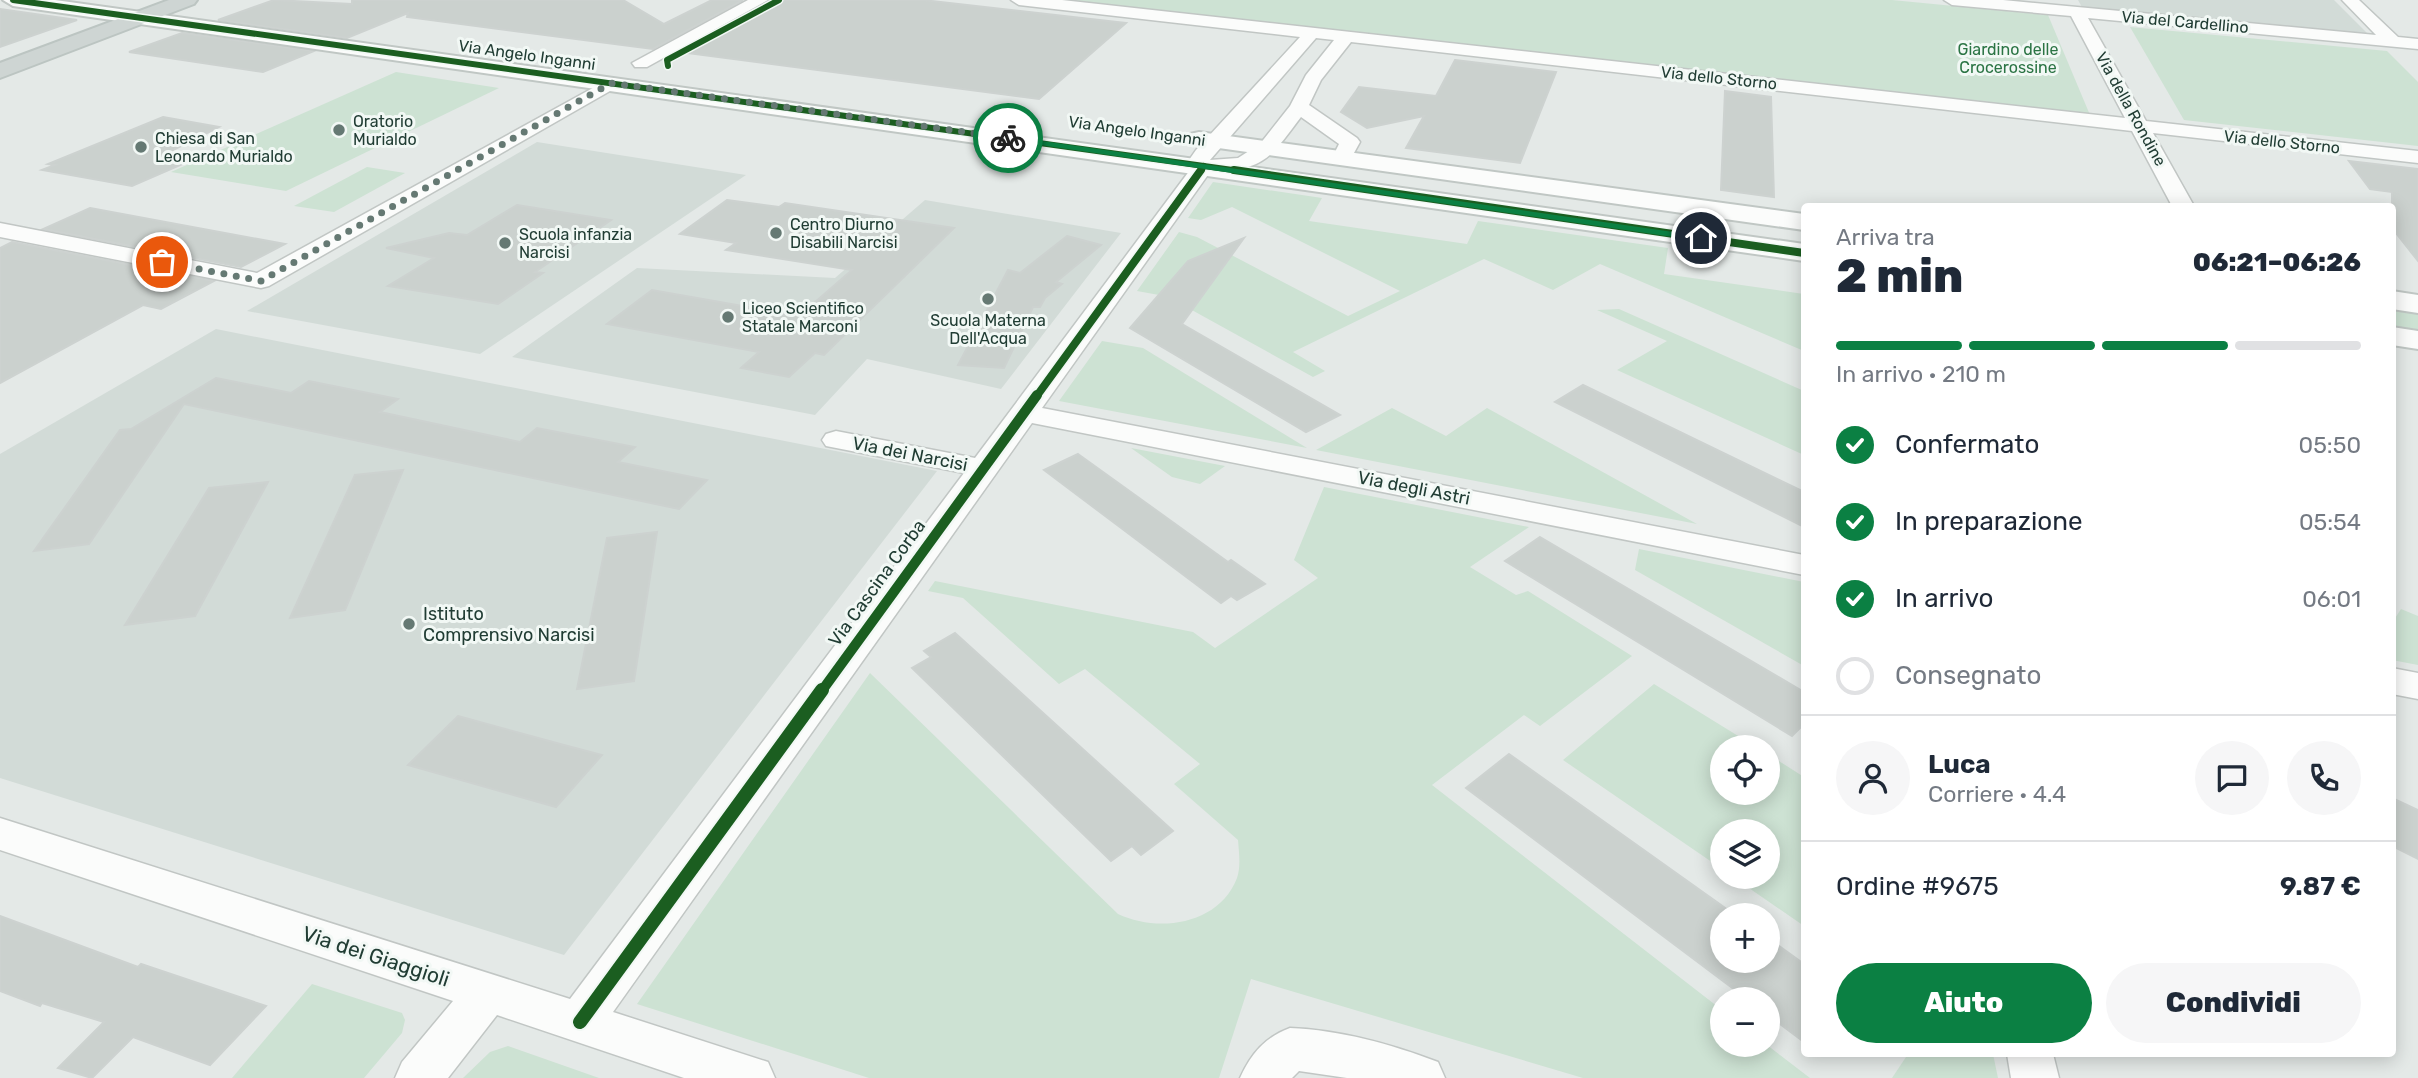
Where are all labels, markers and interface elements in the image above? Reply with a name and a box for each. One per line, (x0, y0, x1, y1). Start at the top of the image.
street label: Via del Cardellino (2121, 7, 2249, 37)
street label: Via Angelo Inganni (457, 36, 597, 74)
park label: Giardino delle Crocerossine (1958, 40, 2058, 77)
street label: Via della Rondine (2092, 49, 2170, 169)
street label: Via dello Storno (1660, 62, 1778, 94)
courier (973, 103, 1043, 173)
place label: Oratorio Murialdo (353, 112, 417, 149)
street label: Via Angelo Inganni (1067, 112, 1207, 150)
icon: bike (989, 119, 1027, 157)
marker: Oratorio Murialdo (331, 122, 347, 138)
street label: Via dello Storno (2223, 126, 2341, 158)
place label: Chiesa di San Leonardo Murialdo (155, 129, 293, 166)
marker: Chiesa di San Leonardo Murialdo (133, 139, 149, 155)
pin (1671, 208, 1731, 268)
place label: Centro Diurno Disabili Narcisi (790, 215, 898, 252)
icon: home (1682, 219, 1720, 257)
text: Arriva tra (1836, 223, 1935, 251)
place label: Scuola infanzia Narcisi (519, 225, 632, 262)
marker: Centro Diurno Disabili Narcisi (768, 225, 784, 241)
pin (132, 232, 192, 292)
marker: Scuola infanzia Narcisi (497, 235, 513, 251)
icon: bag (143, 243, 181, 281)
text: 06:21–06:26 (2193, 247, 2361, 278)
text: 2 min (1836, 249, 1963, 304)
marker: Scuola Materna Dell'Acqua (980, 291, 996, 307)
place label: Liceo Scientifico Statale Marconi (742, 299, 864, 336)
marker: Liceo Scientifico Statale Marconi (720, 309, 736, 325)
place label: Scuola Materna Dell'Acqua (930, 311, 1046, 348)
text: In arrivo · 210 m (1836, 360, 2006, 388)
icon: check (1836, 426, 1874, 464)
text: Confermato (1895, 429, 2039, 460)
text: 05:50 (2299, 431, 2361, 459)
street label: Via dei Narcisi (851, 432, 969, 476)
street label: Via degli Astri (1356, 466, 1472, 510)
icon: check (1836, 503, 1874, 541)
text: In preparazione (1895, 506, 2083, 537)
text: 05:54 (2299, 508, 2361, 536)
street label: Via Cascina Corba (824, 515, 930, 651)
icon: check (1836, 580, 1874, 618)
text: In arrivo (1895, 583, 1993, 614)
text: 06:01 (2302, 585, 2361, 613)
place label: Istituto Comprensivo Narcisi (423, 603, 595, 646)
marker: Istituto Comprensivo Narcisi (401, 616, 417, 632)
text: Consegnato (1895, 660, 2041, 691)
map controls (1710, 735, 1780, 1057)
button: locate (1710, 735, 1780, 805)
button: person (1836, 741, 1910, 815)
button: chat (2195, 741, 2269, 815)
button: phone (2287, 741, 2361, 815)
text: Luca (1928, 749, 1991, 780)
text: Corriere · 4.4 (1928, 780, 2066, 808)
button: layers (1710, 819, 1780, 889)
text: Ordine #9675 (1836, 871, 1999, 902)
text: 9.87 € (2280, 871, 2361, 902)
button: + (1710, 903, 1780, 973)
street label: Via dei Giaggioli (299, 920, 453, 992)
button: Aiuto (1836, 963, 2092, 1043)
button: Condividi (2106, 963, 2361, 1043)
button: − (1710, 987, 1780, 1057)

